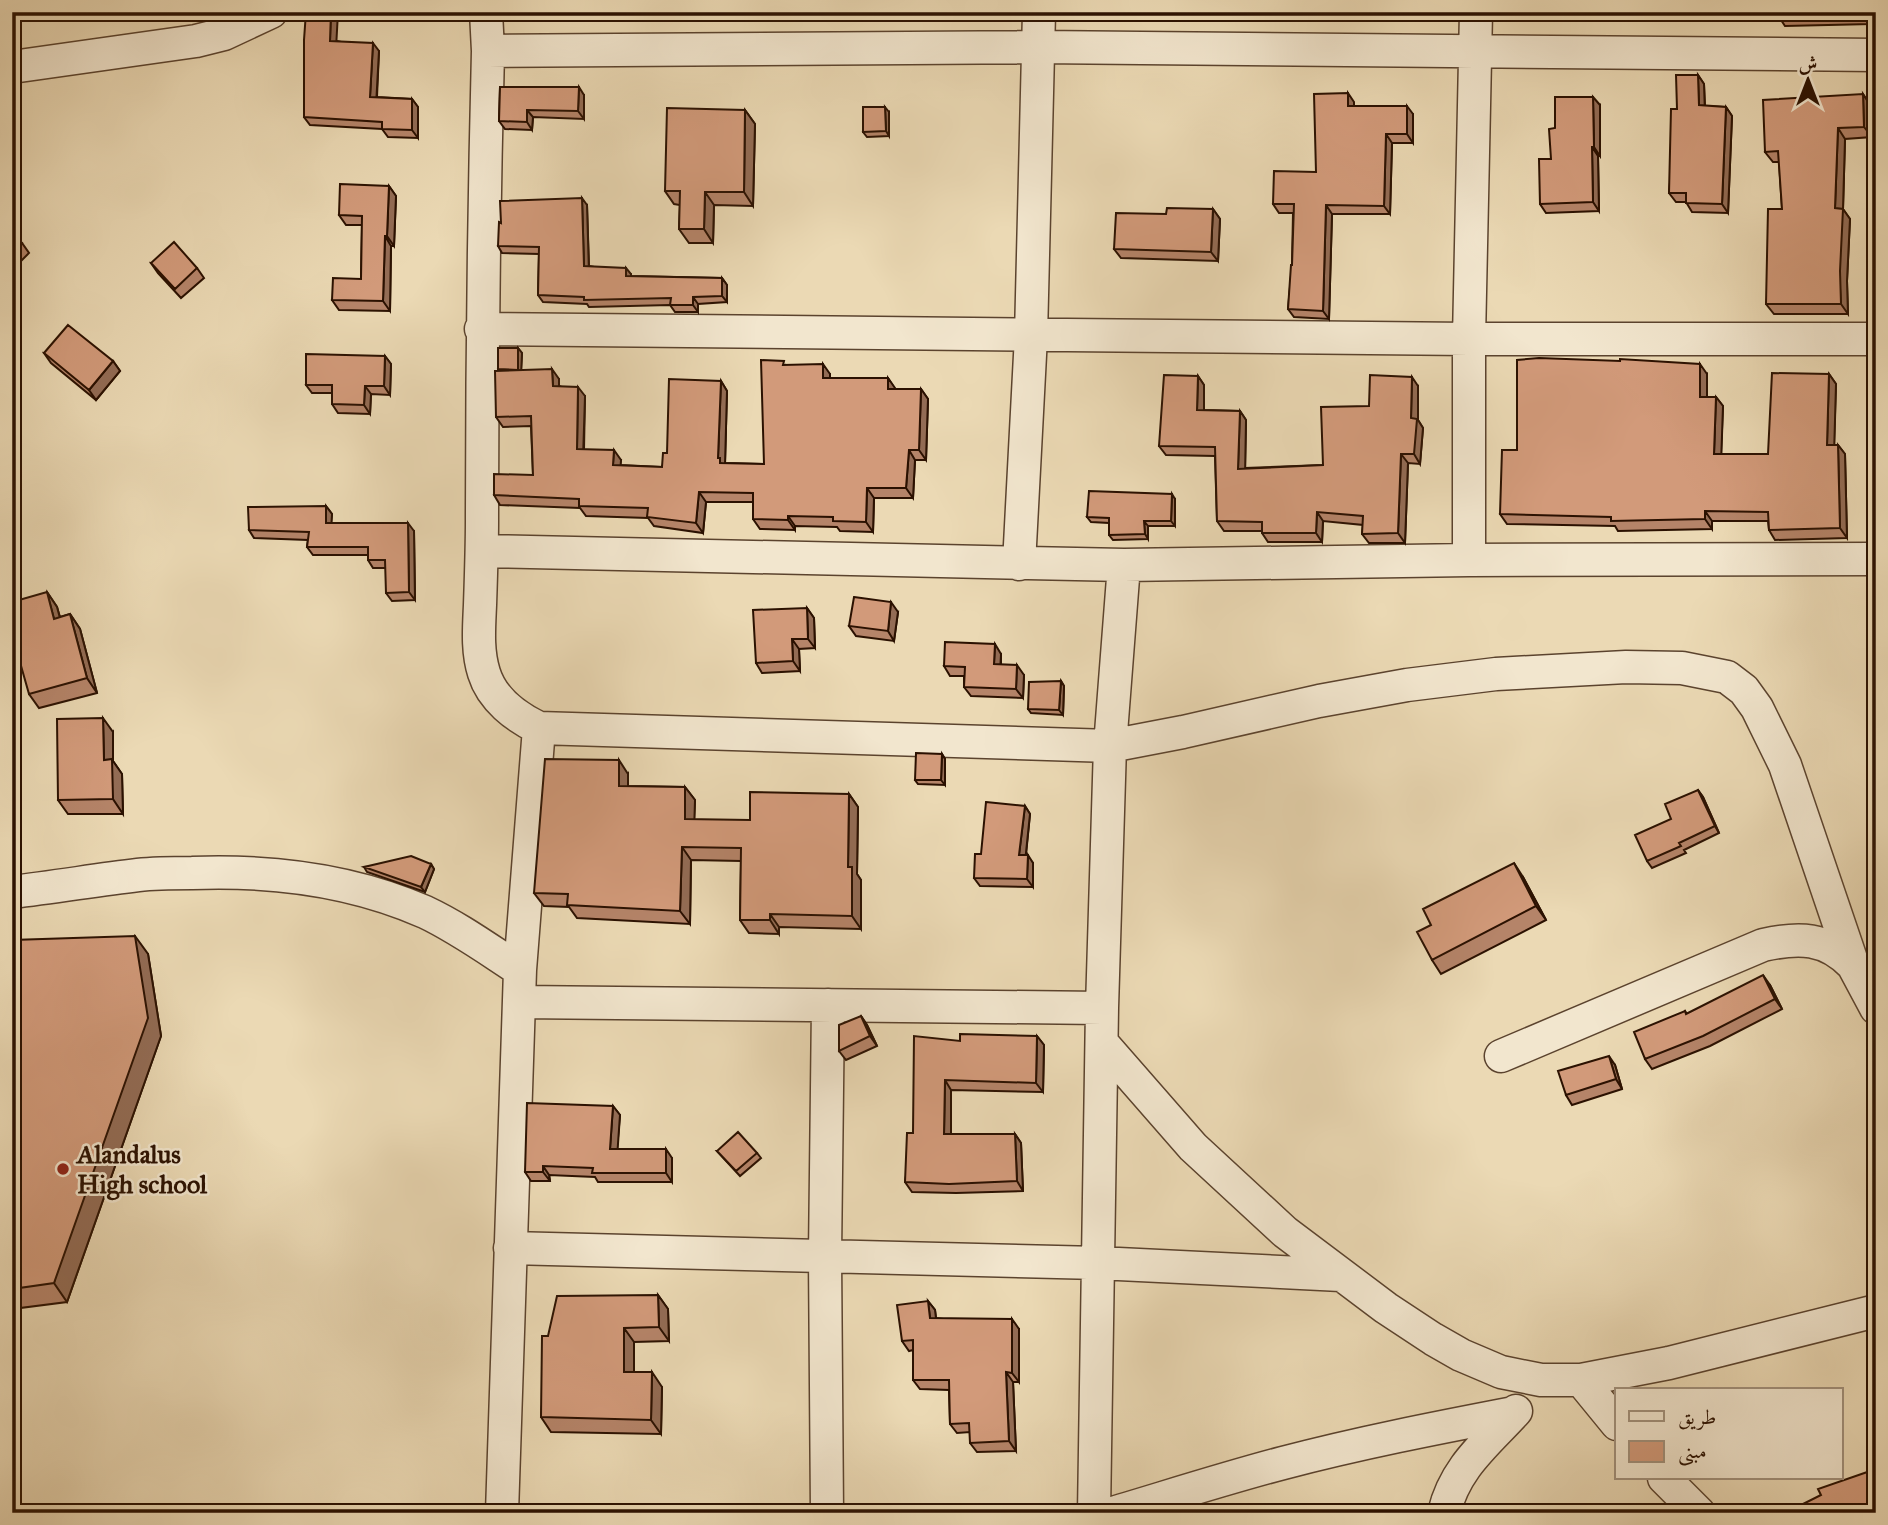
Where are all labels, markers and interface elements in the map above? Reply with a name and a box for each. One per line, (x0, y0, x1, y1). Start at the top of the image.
north arrow (1772, 46, 1842, 116)
text: ش (1799, 52, 1817, 75)
place label: Alandalus High school (75, 1138, 208, 1201)
marker: Alandalus High school (55, 1161, 71, 1177)
legend (1615, 1388, 1842, 1480)
text: طريق (1678, 1404, 1716, 1430)
text: مبنى (1678, 1438, 1707, 1466)

